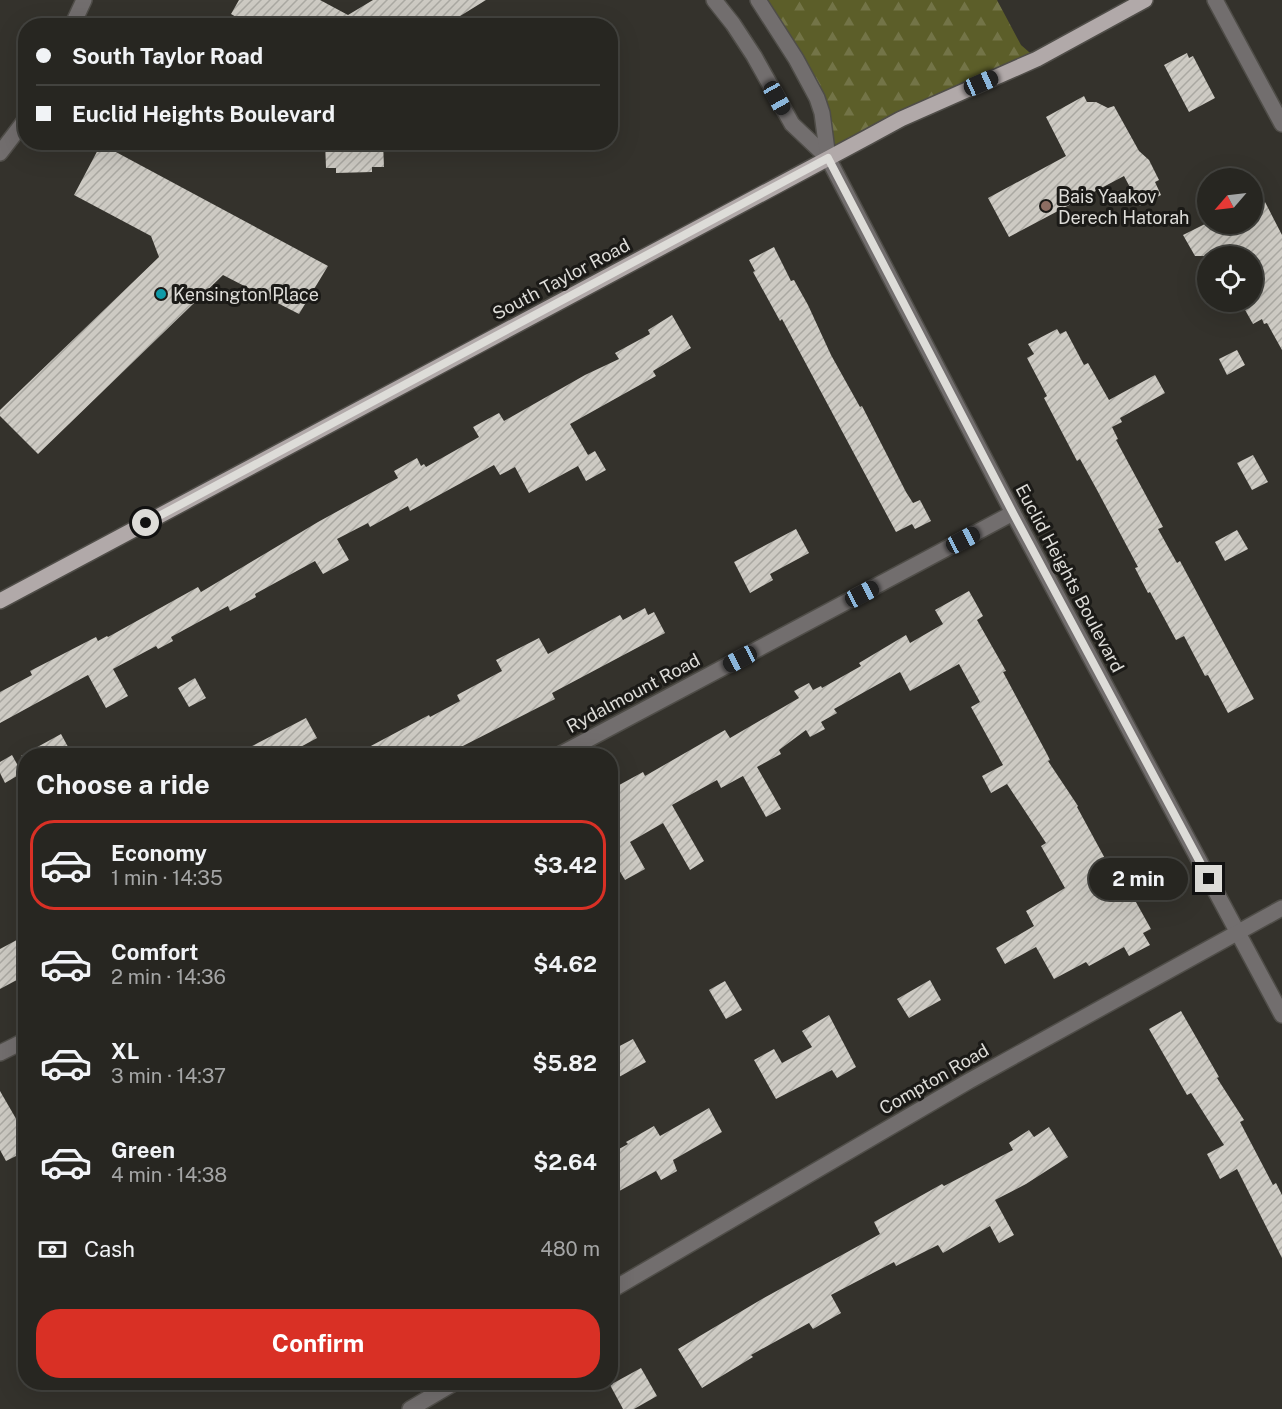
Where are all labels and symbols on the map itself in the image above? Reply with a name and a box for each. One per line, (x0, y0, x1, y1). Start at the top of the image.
car (961, 67, 1001, 99)
car (760, 78, 794, 118)
north arrow (1197, 168, 1263, 234)
place label: Bais Yaakov Derech Hatorah (1058, 186, 1189, 228)
marker: Bais Yaakov Derech Hatorah (1039, 199, 1053, 213)
street label: South Taylor Road (489, 234, 633, 324)
place label: Kensington Place (173, 284, 319, 305)
marker: Kensington Place (154, 287, 168, 301)
street label: Euclid Heights Boulevard (1011, 480, 1129, 676)
route start (132, 509, 159, 536)
car (943, 524, 983, 556)
car (842, 578, 882, 610)
car (720, 643, 760, 675)
street label: Rydalmount Road (563, 649, 703, 737)
callout: 2 min (1089, 858, 1188, 900)
route end (1195, 865, 1222, 892)
street label: Compton Road (876, 1039, 992, 1119)

